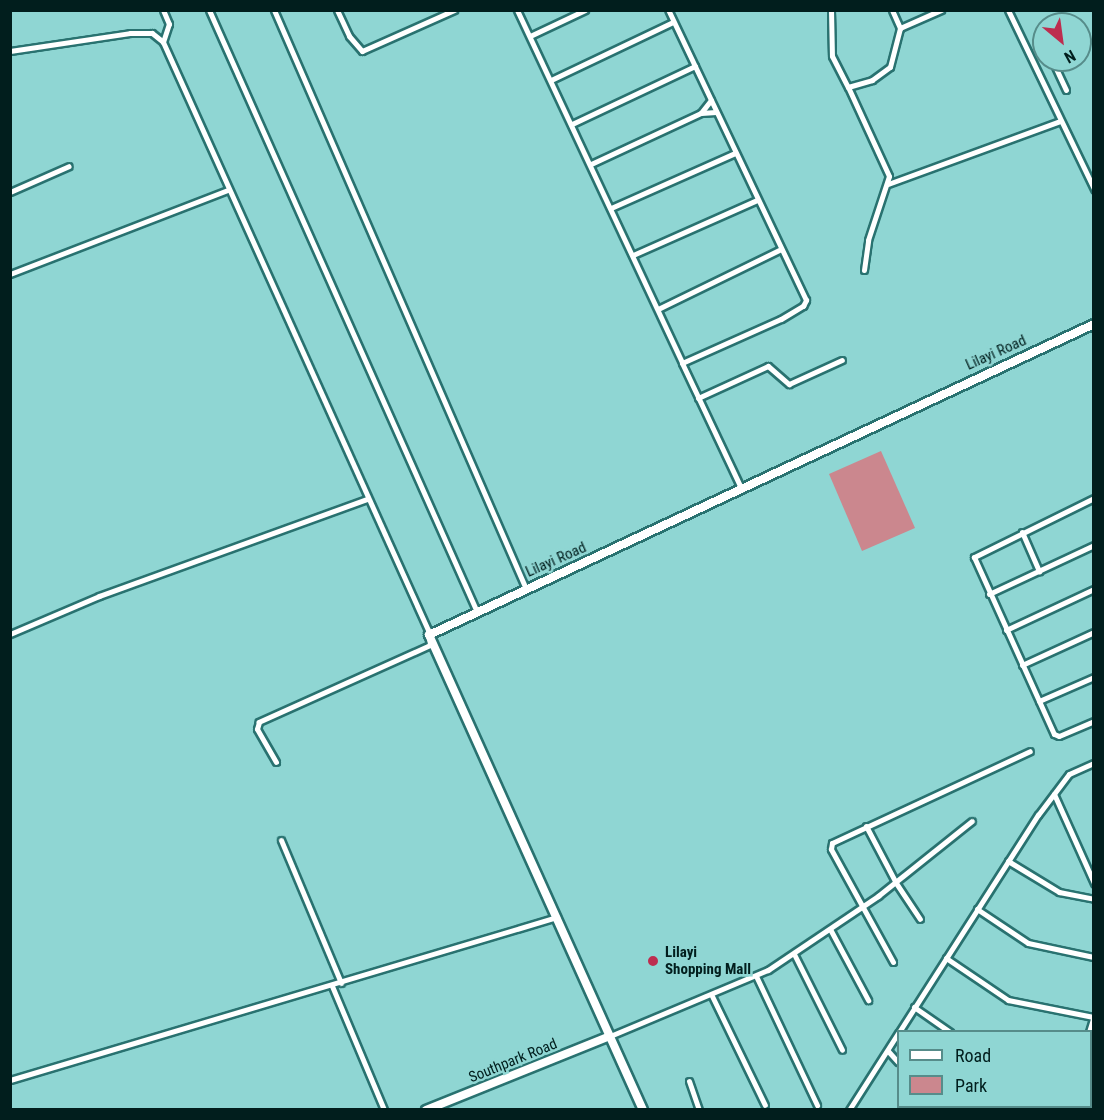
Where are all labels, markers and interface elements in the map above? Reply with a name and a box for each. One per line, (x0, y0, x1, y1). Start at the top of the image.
north arrow (1032, 12, 1092, 72)
text: N (1061, 46, 1079, 67)
street label: Lilayi Road (963, 332, 1029, 374)
street label: Lilayi Road (523, 539, 589, 581)
place label: Lilayi Shopping Mall (665, 943, 751, 978)
marker: Lilayi Shopping Mall (646, 954, 660, 968)
legend (897, 1030, 1092, 1108)
street label: Southpark Road (466, 1035, 560, 1087)
text: Road (955, 1045, 991, 1066)
text: Park (955, 1075, 987, 1096)

